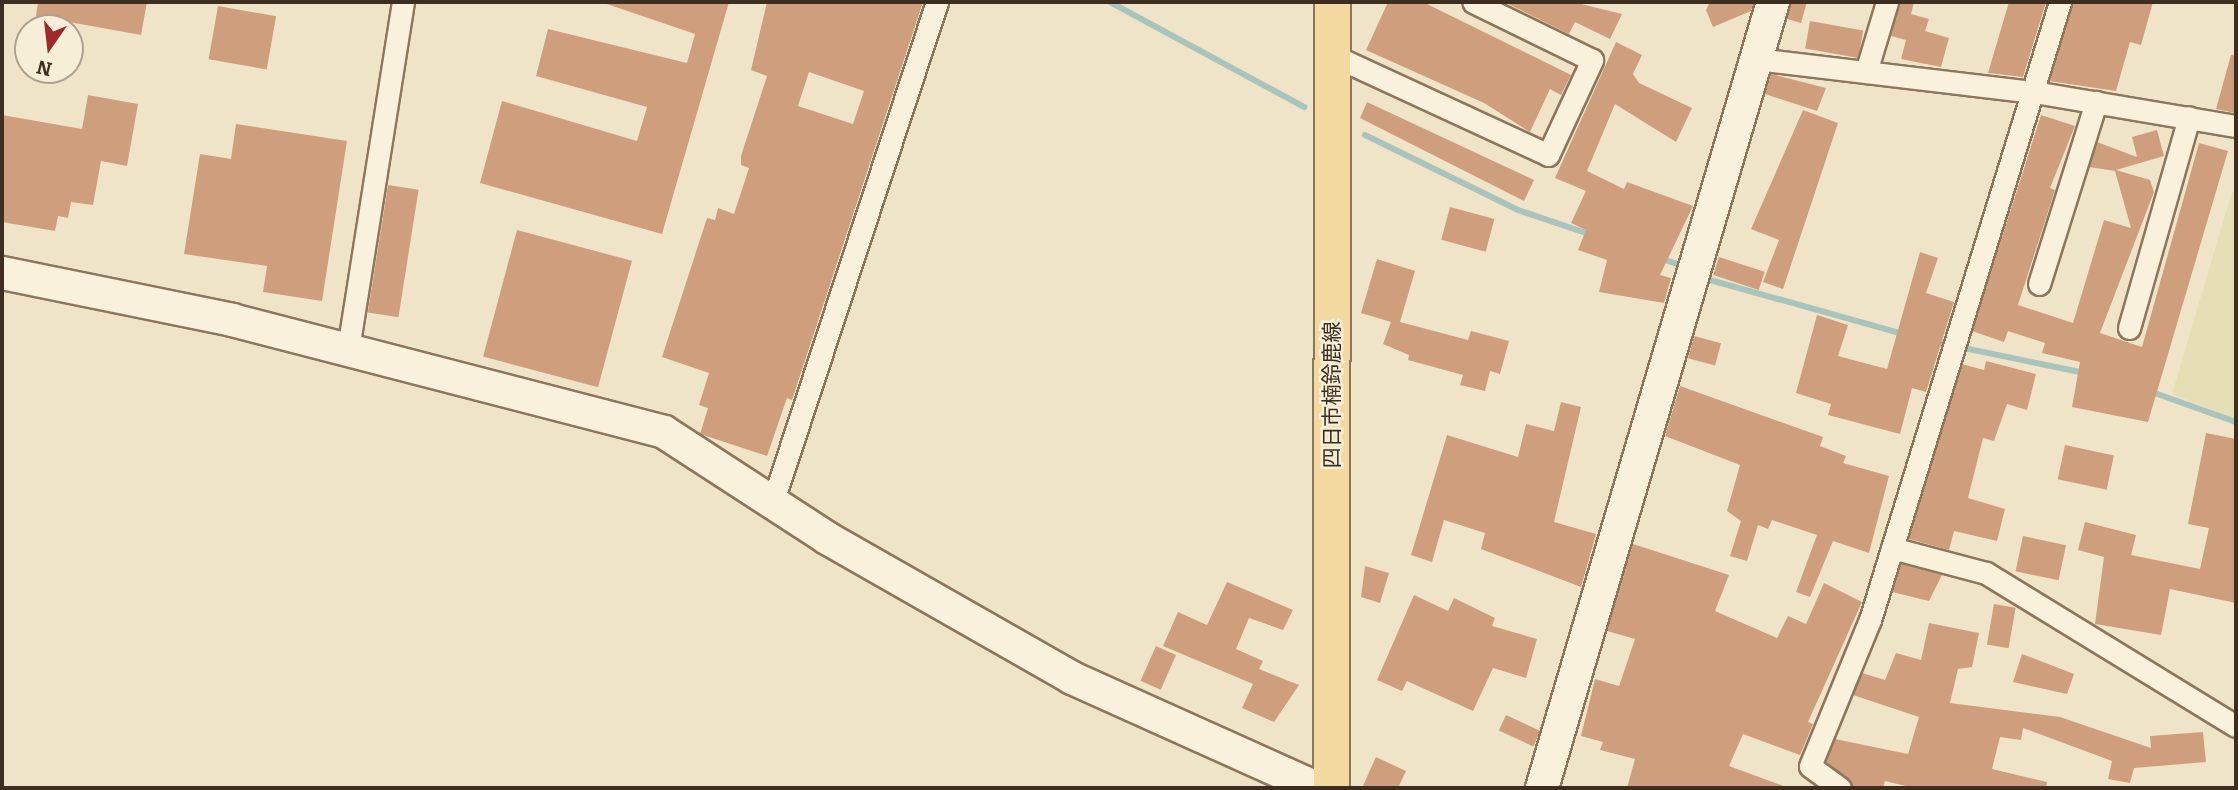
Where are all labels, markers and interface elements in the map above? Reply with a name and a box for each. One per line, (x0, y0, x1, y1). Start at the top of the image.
north arrow (14, 14, 84, 84)
text: N (34, 55, 54, 81)
street label: 四日市楠鈴鹿線 (1319, 322, 1345, 468)

